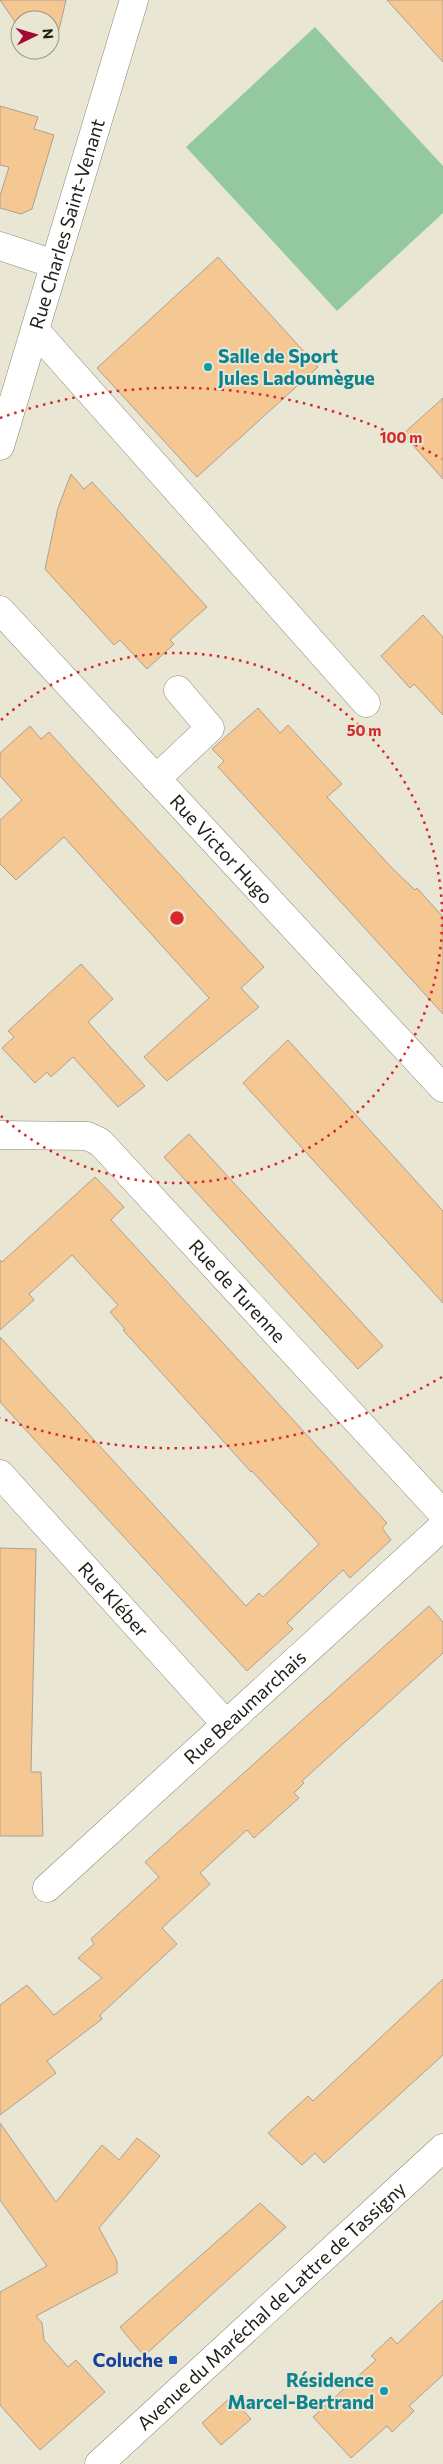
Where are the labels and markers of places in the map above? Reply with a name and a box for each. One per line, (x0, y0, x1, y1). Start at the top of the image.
place label: Salle de Sport Jules Ladoumègue (218, 344, 375, 389)
marker: Salle de Sport Jules Ladoumègue (202, 361, 214, 373)
centre of rings (168, 909, 186, 927)
place label: Coluche (92, 2348, 163, 2371)
marker: Coluche (167, 2354, 179, 2366)
place label: Résidence Marcel-Bertrand (228, 2368, 374, 2413)
marker: Résidence Marcel-Bertrand (378, 2385, 390, 2397)

